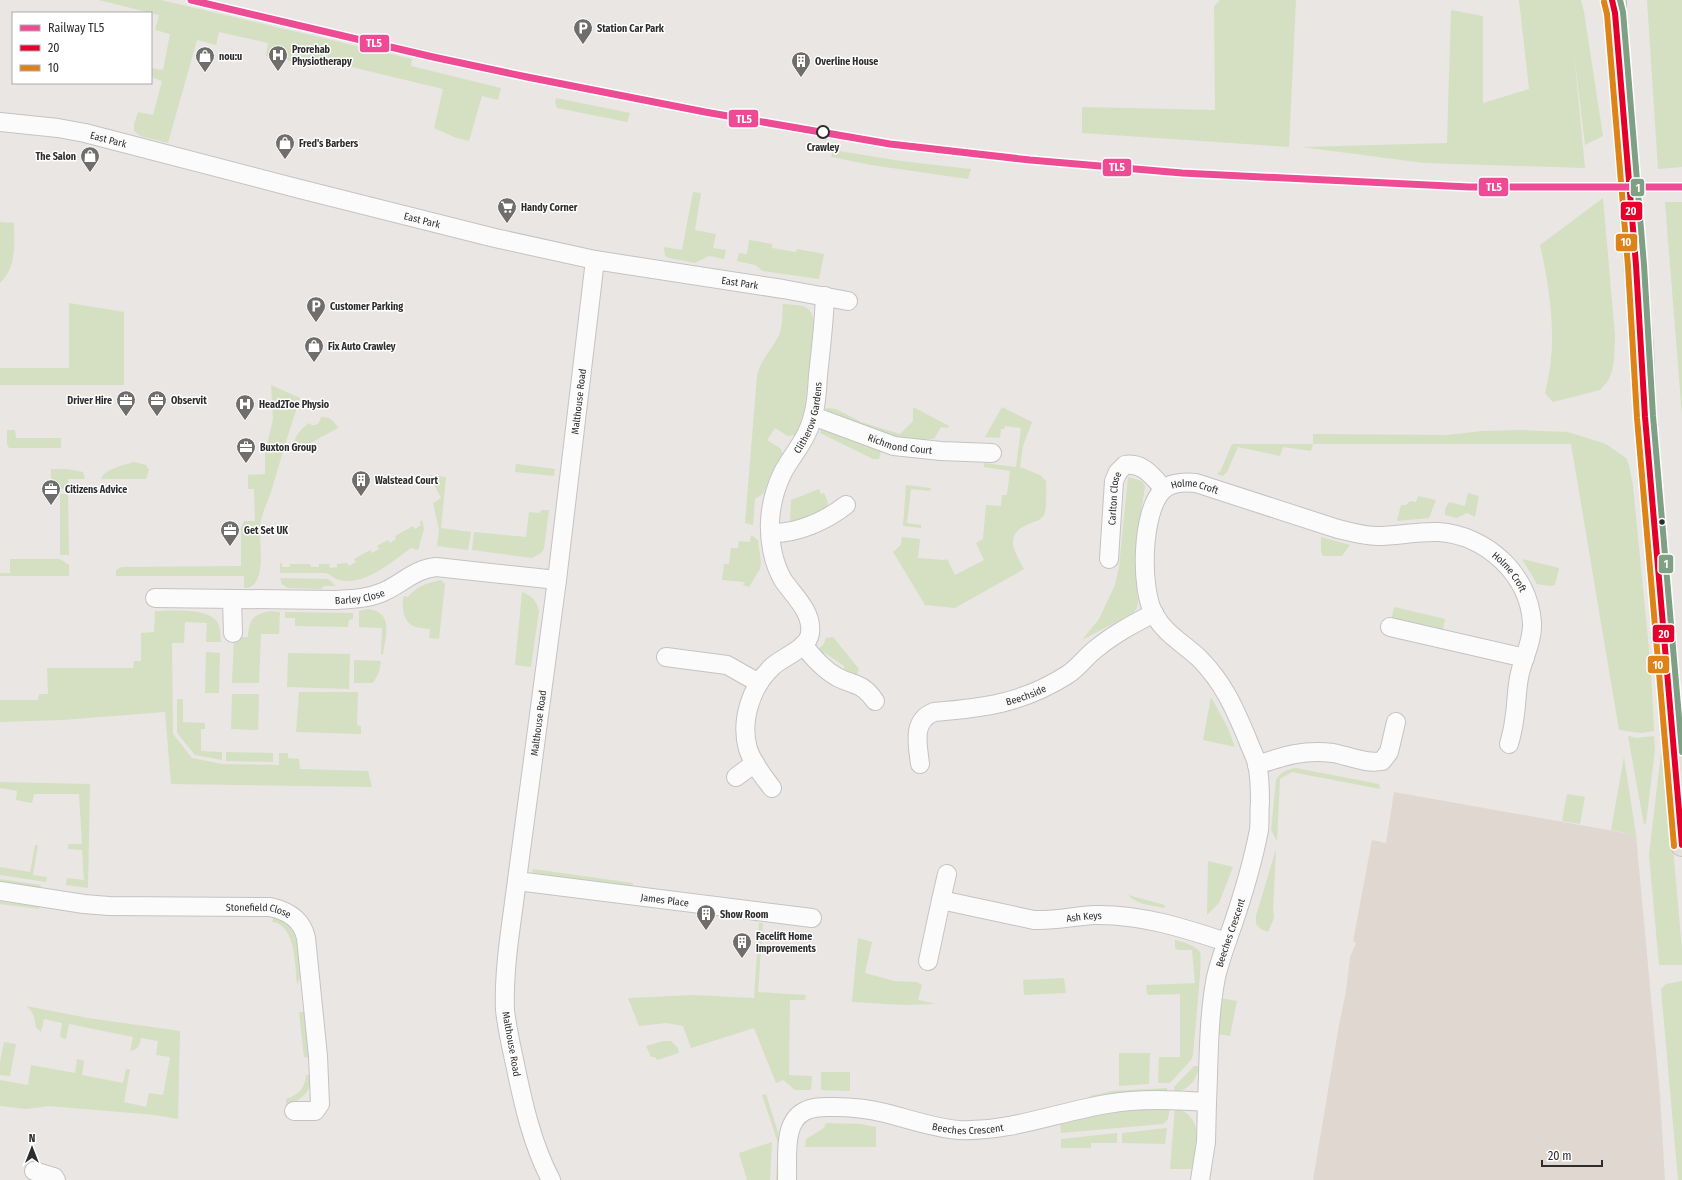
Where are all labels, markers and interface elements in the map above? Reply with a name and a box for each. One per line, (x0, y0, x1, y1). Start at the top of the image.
legend (12, 12, 152, 84)
parking icon: Station Car Park (572, 17, 594, 45)
text: Railway TL5 (48, 21, 105, 35)
place label: Station Car Park (597, 23, 665, 35)
line badge: TL5 (359, 34, 390, 53)
text: TL5 (366, 37, 382, 50)
text: 20 (48, 41, 60, 55)
hospital icon: Prorehab Physiotherapy (267, 44, 289, 72)
place label: Prorehab Physiotherapy (292, 44, 352, 68)
shop icon: nou:u (194, 45, 216, 73)
building icon: Overline House (790, 50, 812, 78)
place label: nou:u (219, 51, 242, 63)
place label: Overline House (815, 56, 878, 68)
text: 10 (48, 61, 59, 75)
line badge: TL5 (728, 109, 759, 128)
text: TL5 (736, 113, 752, 126)
marker: Crawley (816, 125, 830, 139)
street label: East Park (89, 130, 128, 151)
shop icon: Fred's Barbers (274, 132, 296, 160)
place label: Fred's Barbers (299, 138, 359, 150)
place label: Crawley (807, 142, 840, 154)
shop icon: The Salon (79, 145, 101, 173)
place label: The Salon (35, 151, 76, 163)
line badge: TL5 (1102, 158, 1132, 177)
text: TL5 (1109, 161, 1125, 174)
line badge: TL5 (1478, 177, 1509, 197)
line badge: 1 (1630, 178, 1645, 197)
text: TL5 (1486, 181, 1502, 194)
text: 1 (1636, 182, 1640, 195)
supermarket icon: Handy Corner (496, 196, 518, 224)
line badge: 20 (1620, 201, 1643, 221)
place label: Handy Corner (521, 202, 578, 214)
text: 20 (1624, 205, 1637, 218)
street label: East Park (403, 210, 442, 231)
line badge: 10 (1615, 233, 1638, 252)
text: 10 (1621, 236, 1631, 249)
street label: East Park (720, 275, 759, 292)
parking icon: Customer Parking (305, 295, 327, 323)
place label: Customer Parking (330, 301, 403, 313)
shop icon: Fix Auto Crawley (303, 335, 325, 363)
place label: Fix Auto Crawley (328, 341, 396, 353)
street label: Malthouse Road (569, 368, 589, 435)
street label: Clitherow Gardens (791, 382, 825, 456)
office icon: Driver Hire (115, 389, 137, 417)
office icon: Observit (146, 389, 168, 417)
hospital icon: Head2Toe Physio (234, 393, 256, 421)
place label: Driver Hire (67, 395, 112, 407)
place label: Observit (171, 395, 207, 407)
place label: Head2Toe Physio (259, 399, 330, 411)
street label: Richmond Court (866, 432, 934, 457)
office icon: Buxton Group (235, 436, 257, 464)
place label: Buxton Group (260, 442, 317, 454)
building icon: Walstead Court (350, 469, 372, 497)
street label: Carlton Close (1106, 470, 1124, 526)
place label: Walstead Court (375, 475, 438, 487)
street label: Holme Croft (1170, 477, 1221, 497)
office icon: Citizens Advice (40, 478, 62, 506)
place label: Citizens Advice (65, 484, 127, 496)
unlabelled marker (1657, 517, 1667, 527)
office icon: Get Set UK (219, 519, 241, 547)
place label: Get Set UK (244, 525, 288, 537)
street label: Holme Croft (1489, 549, 1529, 595)
line badge: 1 (1658, 554, 1674, 574)
text: 1 (1664, 558, 1668, 571)
street label: Barley Close (335, 587, 387, 607)
line badge: 20 (1652, 624, 1675, 643)
text: 20 (1657, 628, 1670, 641)
line badge: 10 (1647, 655, 1670, 674)
text: 10 (1653, 659, 1663, 672)
street label: Beechside (1005, 683, 1048, 708)
street label: Malthouse Road (529, 690, 549, 757)
street label: James Place (640, 892, 690, 910)
street label: Beeches Crescent (1214, 897, 1248, 969)
street label: Stonefield Close (226, 902, 293, 921)
building icon: Show Room (695, 903, 717, 931)
place label: Show Room (720, 909, 769, 921)
street label: Ash Keys (1066, 910, 1102, 925)
building icon: Facelift Home Improvements (731, 931, 753, 959)
place label: Facelift Home Improvements (756, 931, 817, 955)
street label: Malthouse Road (499, 1011, 523, 1078)
street label: Beeches Crescent (931, 1121, 1005, 1137)
north arrow (12, 1128, 52, 1168)
text: N (29, 1132, 35, 1145)
scale bar (1542, 1142, 1602, 1168)
text: 20 m (1548, 1149, 1572, 1163)

